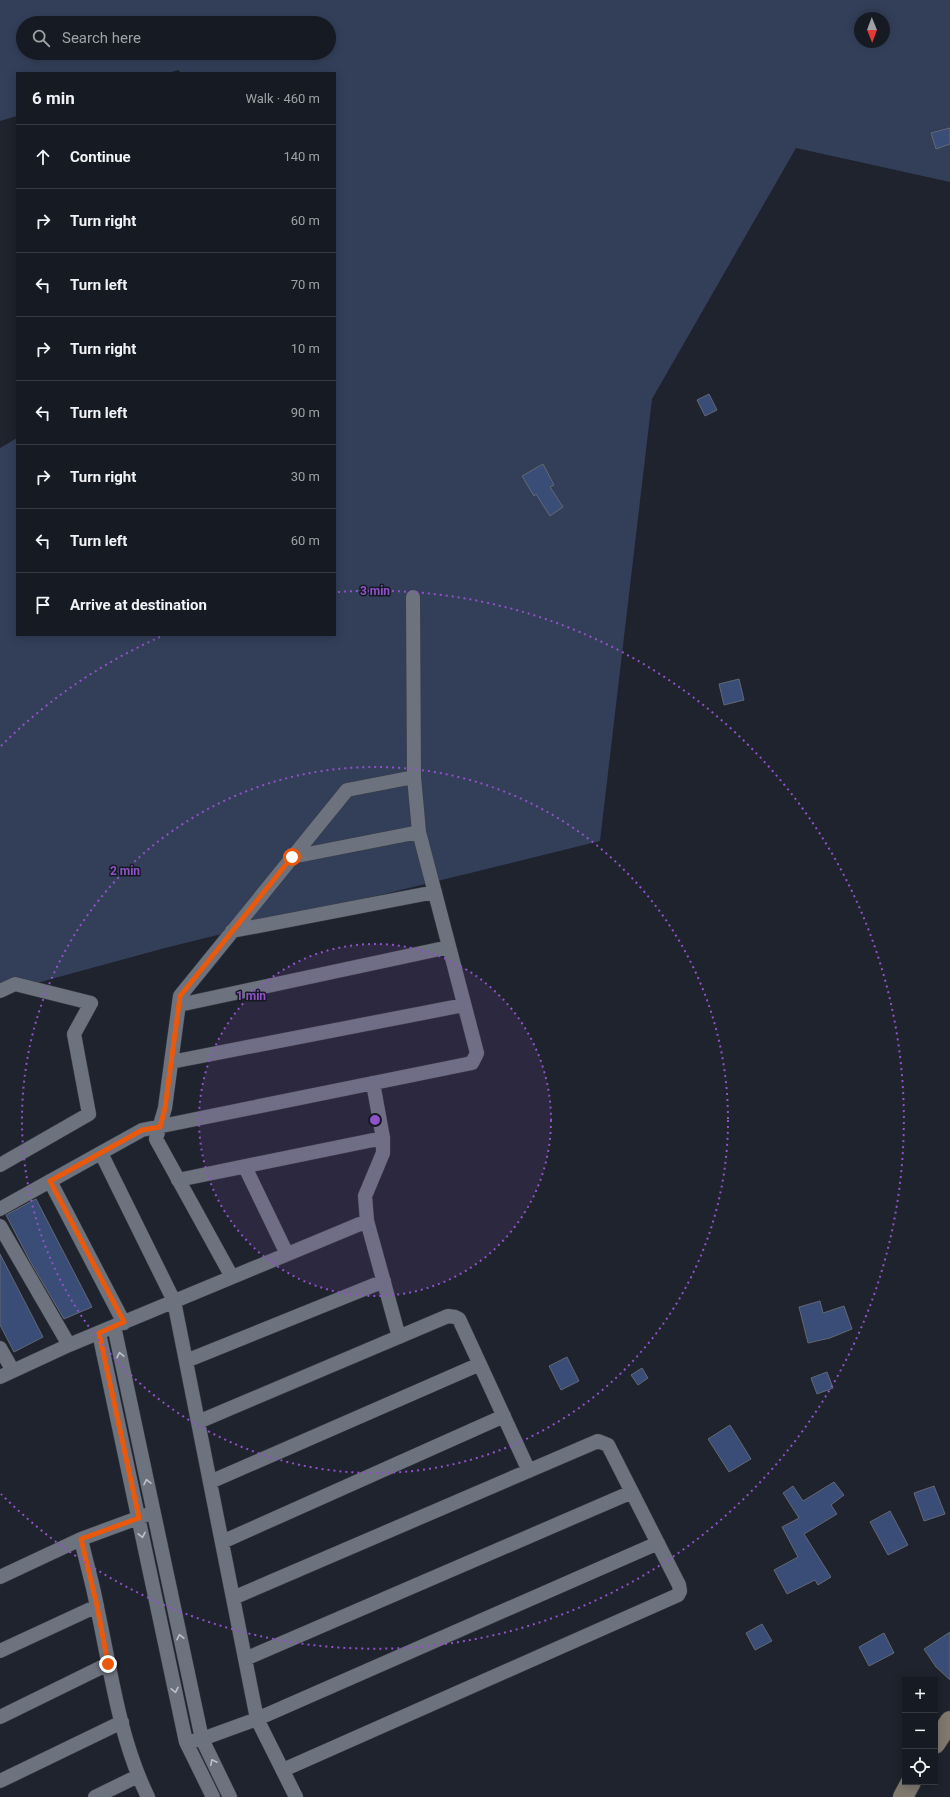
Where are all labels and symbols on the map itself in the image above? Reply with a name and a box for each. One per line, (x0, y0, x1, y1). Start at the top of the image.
north arrow (854, 12, 890, 48)
text: 3 min (360, 584, 390, 598)
route start (283, 848, 301, 866)
text: 2 min (110, 864, 140, 878)
text: 1 min (236, 989, 266, 1003)
centre of rings (368, 1113, 382, 1127)
one-way arrow (117, 1352, 125, 1358)
one-way arrow (144, 1479, 152, 1485)
one-way arrow (138, 1532, 146, 1538)
one-way arrow (177, 1633, 185, 1640)
route end (99, 1655, 117, 1673)
one-way arrow (171, 1687, 179, 1693)
one-way arrow (210, 1759, 218, 1766)

